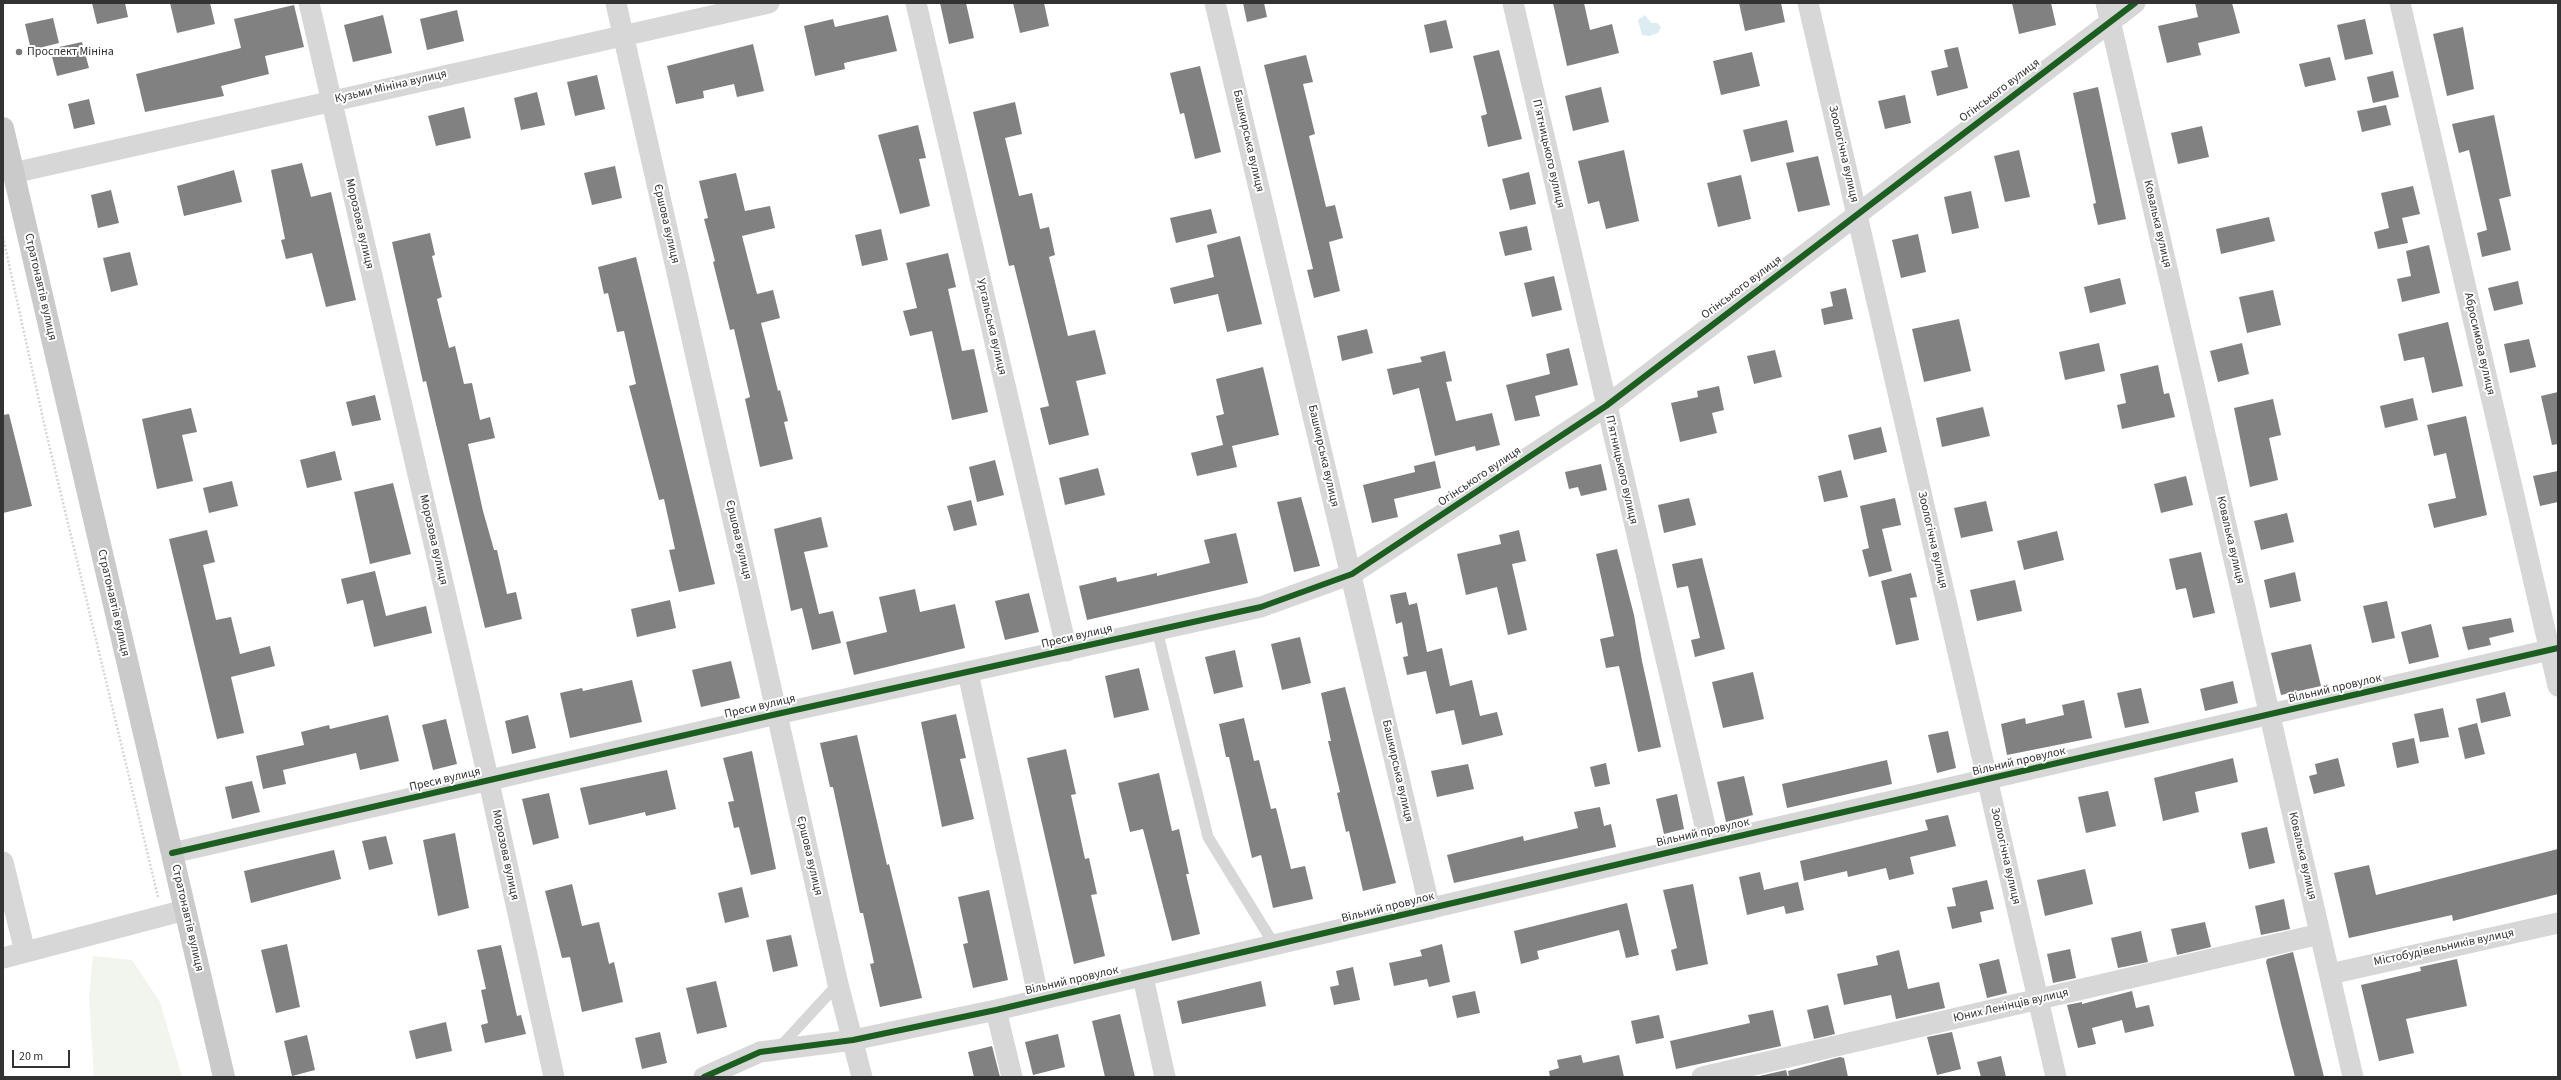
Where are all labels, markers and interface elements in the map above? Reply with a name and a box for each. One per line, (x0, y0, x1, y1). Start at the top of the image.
place label: Проспект Мініна (27, 45, 114, 59)
marker: Проспект Мініна (14, 47, 24, 57)
street label: Огінського вулиця (1957, 56, 2043, 126)
street label: Кузьми Мініна вулиця (334, 67, 448, 107)
street label: Башкирська вулиця (1229, 88, 1267, 194)
street label: П’ятницького вулиця (1528, 98, 1568, 210)
street label: Зоологічна вулиця (1825, 104, 1861, 204)
street label: Морозова вулиця (342, 177, 376, 271)
street label: Ковалька вулиця (2140, 179, 2174, 269)
street label: Єршова вулиця (650, 183, 682, 265)
street label: Стратонавтів вулиця (21, 232, 59, 342)
street label: Огінського вулиця (1699, 253, 1785, 323)
street label: Ургальська вулиця (973, 277, 1009, 377)
street label: Абросимова вулиця (2460, 291, 2498, 397)
street label: Башкирська вулиця (1304, 403, 1342, 509)
street label: П’ятницького вулиця (1601, 414, 1641, 526)
street label: Огінського вулиця (1436, 444, 1524, 510)
street label: Зоологічна вулиця (1914, 490, 1950, 590)
street label: Морозова вулиця (416, 493, 450, 587)
street label: Ковалька вулиця (2213, 495, 2247, 585)
street label: Єршова вулиця (722, 499, 754, 581)
street label: Стратонавтів вулиця (94, 548, 132, 658)
street label: Преси вулиця (1040, 622, 1114, 652)
street label: Вільний провулок (2287, 671, 2383, 707)
street label: Преси вулиця (723, 692, 797, 722)
street label: Башкирська вулиця (1378, 718, 1416, 824)
street label: Вільний провулок (1971, 744, 2067, 780)
street label: Преси вулиця (408, 765, 482, 795)
street label: Зоологічна вулиця (1987, 806, 2023, 906)
street label: Морозова вулиця (488, 808, 522, 902)
street label: Ковалька вулиця (2285, 811, 2319, 901)
street label: Єршова вулиця (793, 815, 825, 897)
street label: Вільний провулок (1655, 815, 1751, 851)
street label: Стратонавтів вулиця (168, 863, 206, 973)
street label: Вільний провулок (1340, 890, 1436, 926)
street label: Містобудівельників вулиця (2373, 926, 2515, 970)
street label: Вільний провулок (1024, 963, 1120, 999)
street label: Юних Ленінців вулиця (1952, 986, 2070, 1026)
scale bar (14, 1042, 72, 1068)
text: 20 m (19, 1048, 43, 1065)

